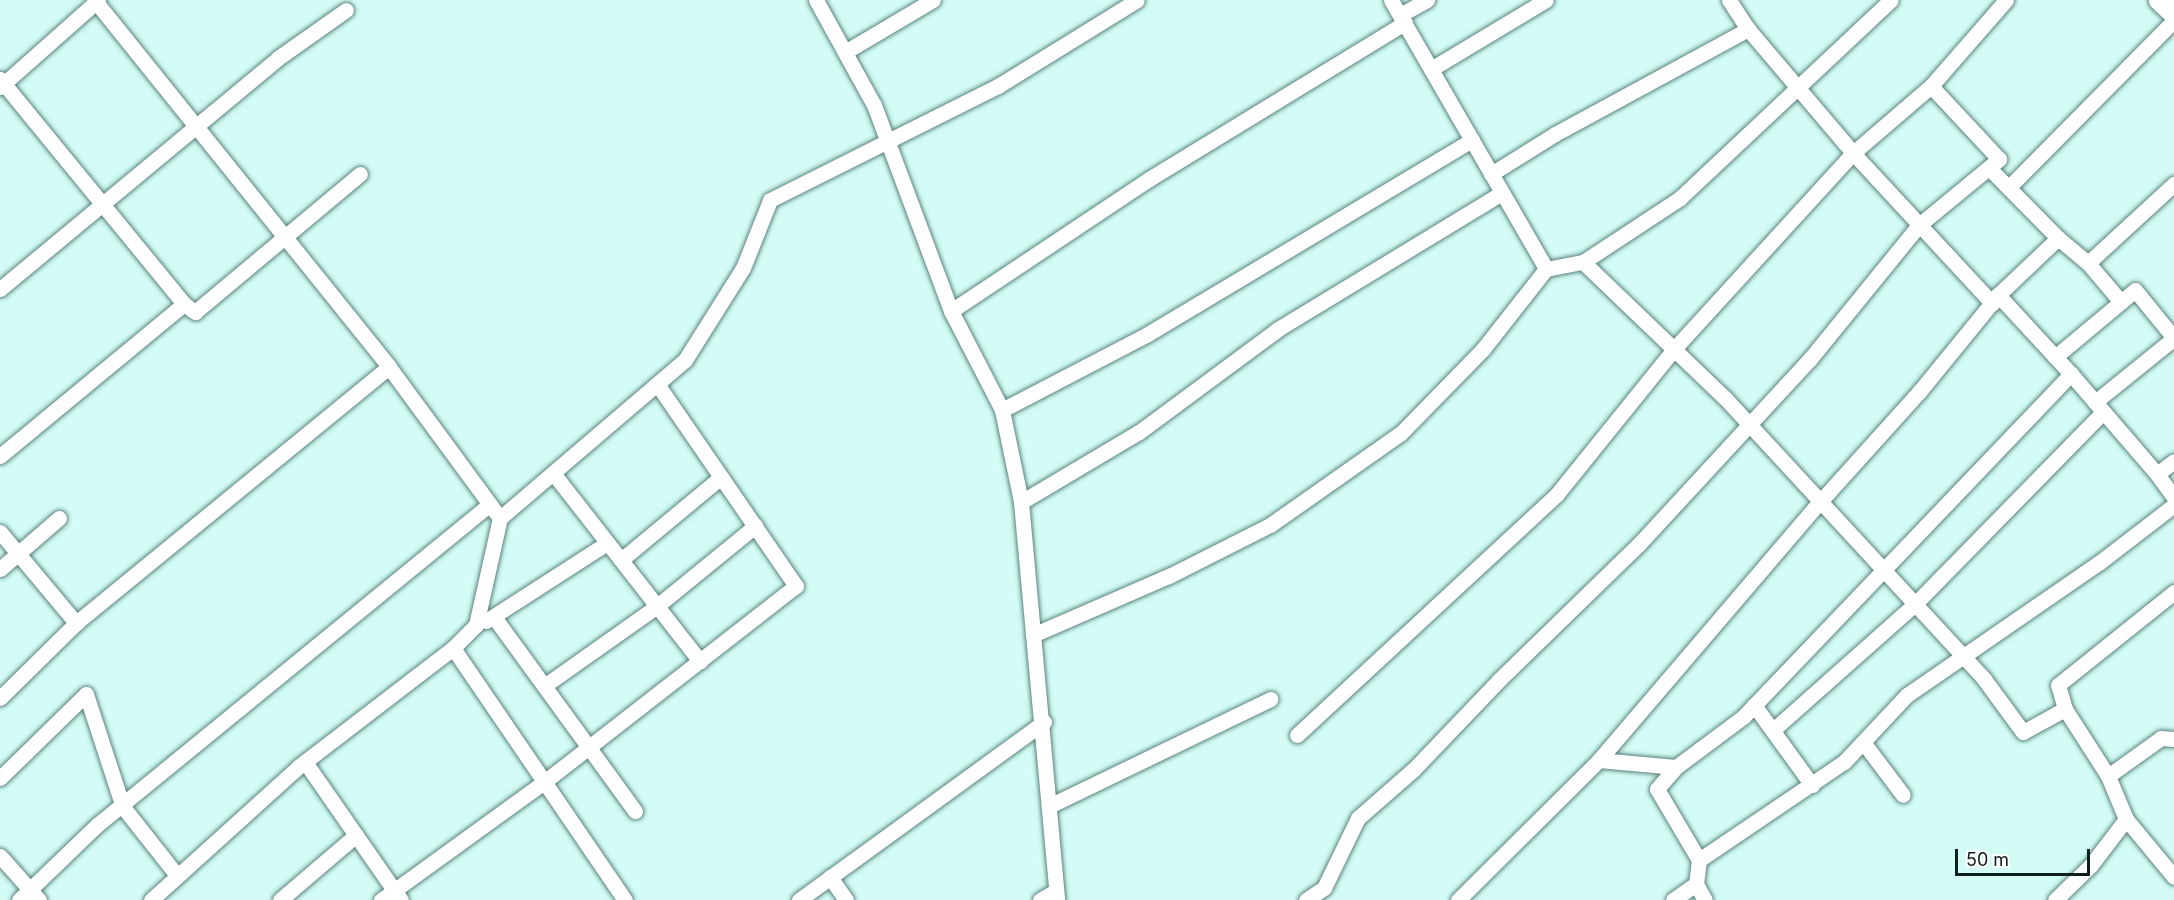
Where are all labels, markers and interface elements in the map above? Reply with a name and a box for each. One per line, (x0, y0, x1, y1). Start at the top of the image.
scale bar (1958, 837, 2093, 875)
text: 50 m (1966, 849, 2009, 870)

